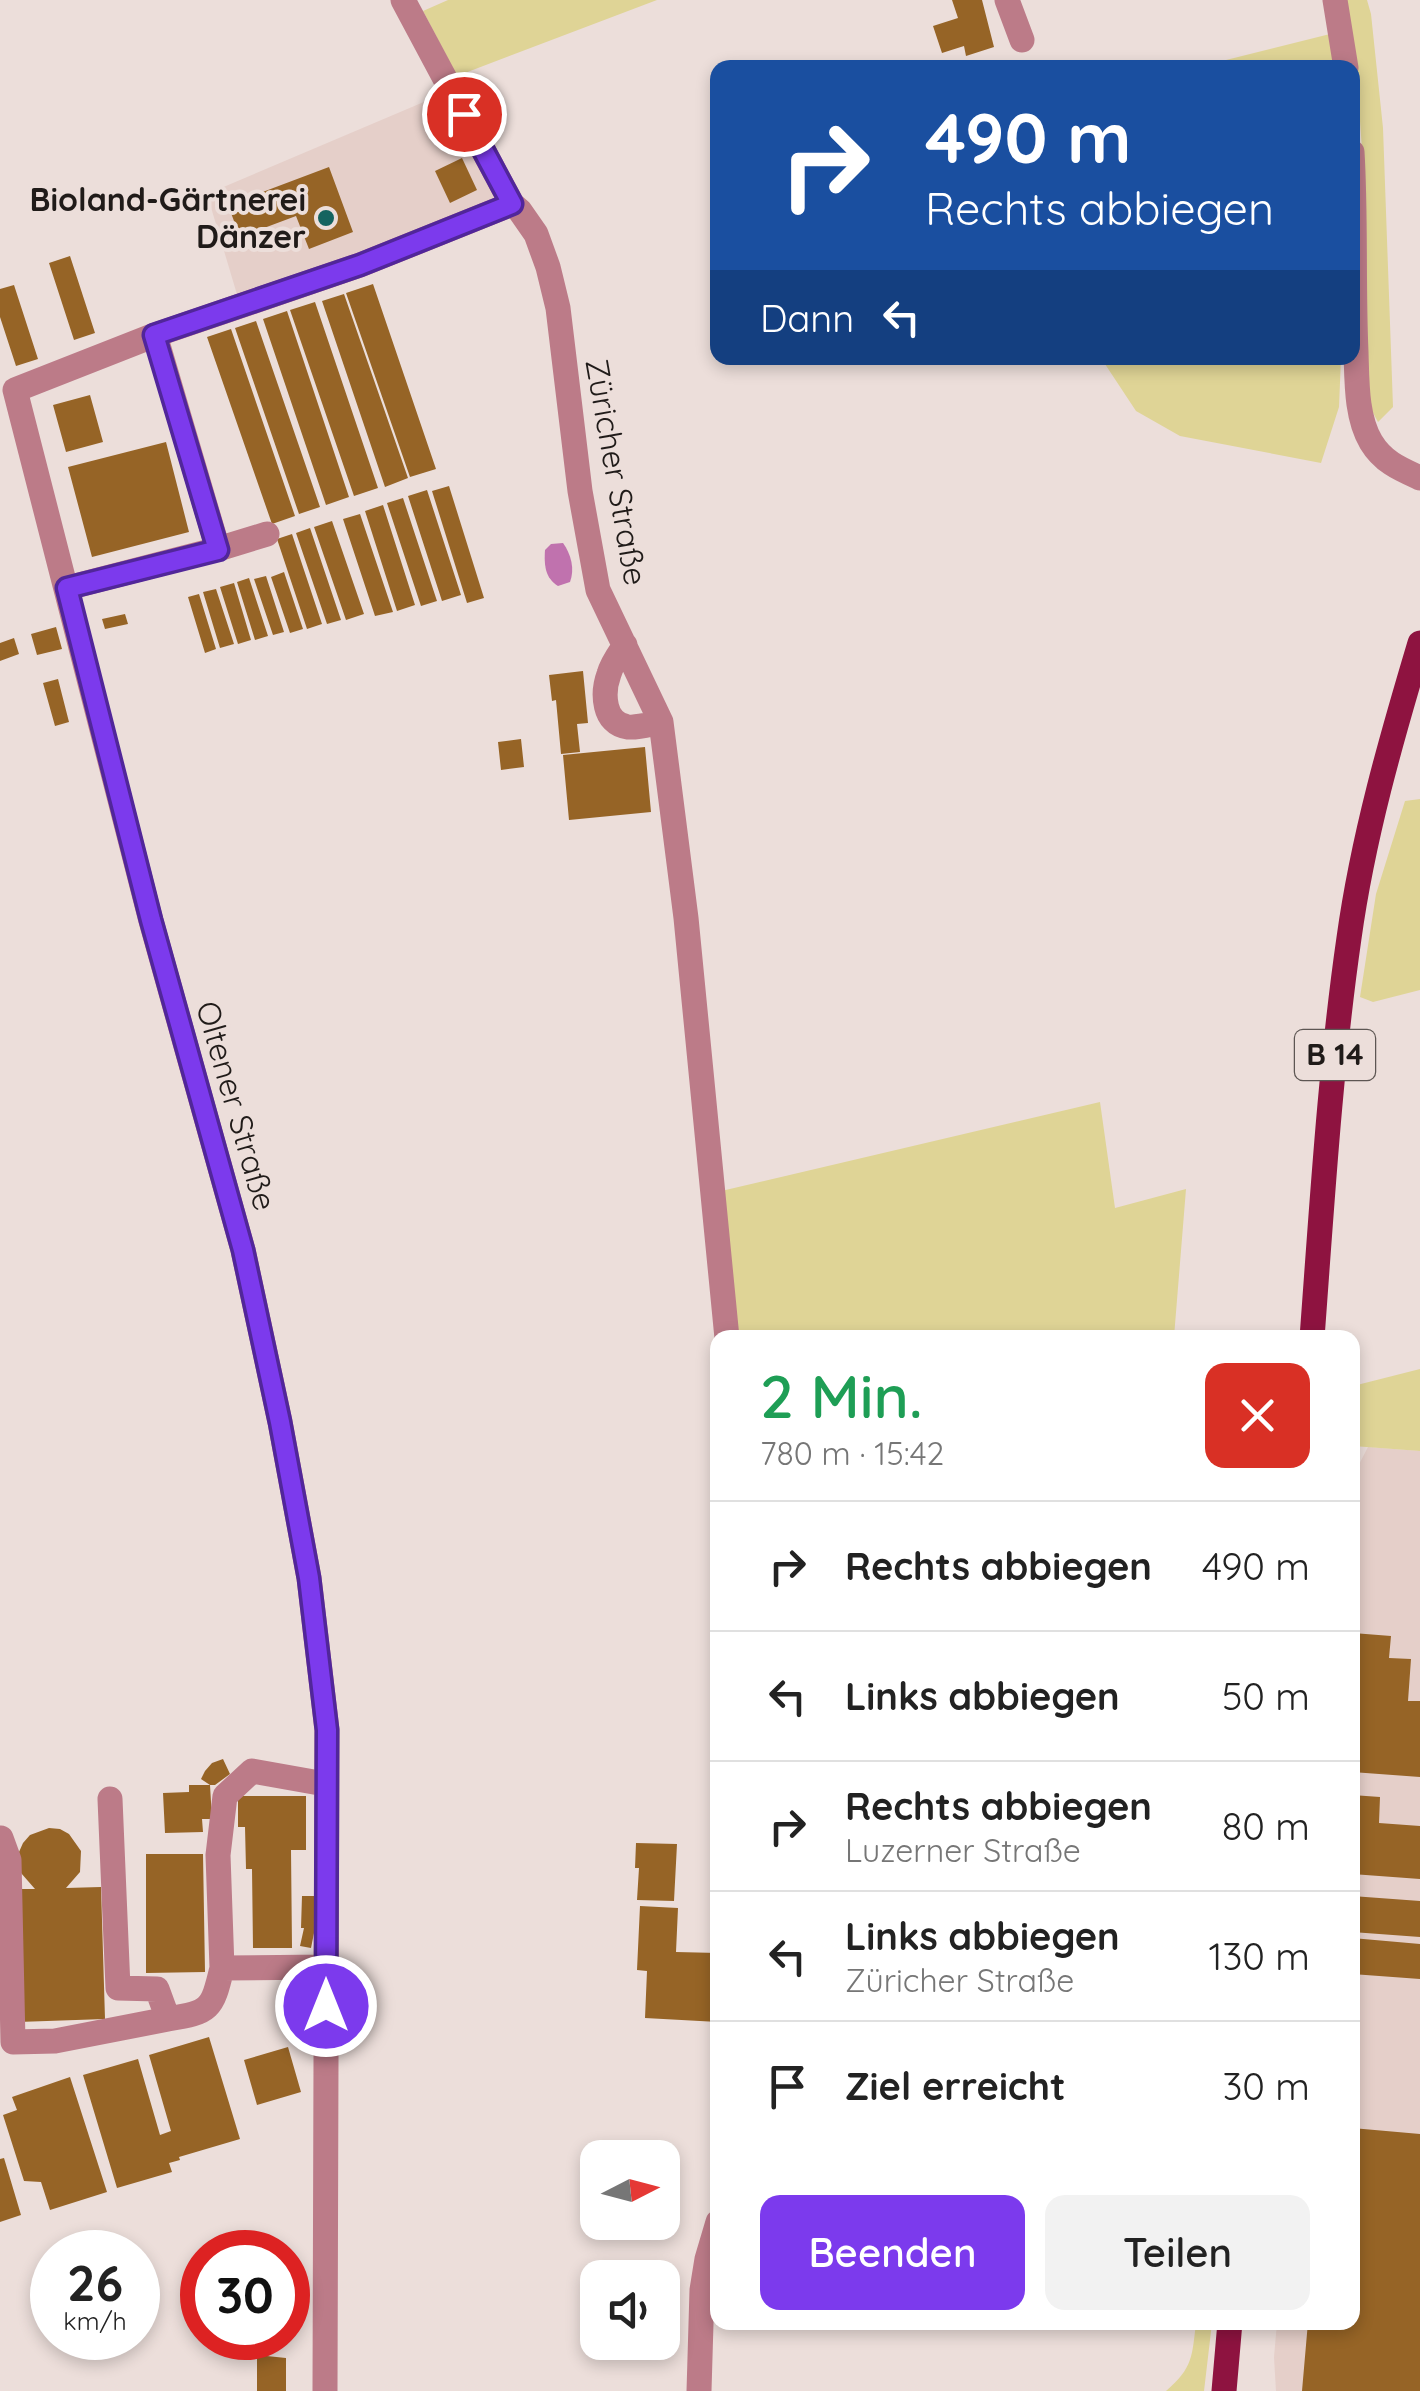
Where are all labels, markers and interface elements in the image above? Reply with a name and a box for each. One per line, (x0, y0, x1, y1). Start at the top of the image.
pin (422, 72, 507, 157)
icon: arrive (437, 87, 492, 142)
text: 490 m (925, 93, 1132, 181)
icon: right (760, 100, 890, 230)
place label: Bioland-Gärtnerei Dänzer (30, 179, 306, 256)
text: Rechts abbiegen (925, 180, 1274, 236)
marker: Bioland-Gärtnerei Dänzer (315, 207, 337, 229)
icon: left (874, 290, 929, 345)
text: Dann (760, 294, 854, 342)
street label: Züricher Straße (577, 355, 657, 588)
street label: Oltener Straße (188, 996, 286, 1215)
road number: B 14 (1295, 1030, 1375, 1080)
text: 2 Min. (760, 1358, 923, 1433)
button: close (1205, 1363, 1310, 1468)
text: 780 m · 15:42 (760, 1433, 944, 1473)
icon: right (760, 1539, 815, 1594)
text: Rechts abbiegen (845, 1542, 1152, 1590)
text: 490 m (1202, 1542, 1310, 1590)
icon: left (760, 1669, 815, 1724)
text: Links abbiegen (845, 1672, 1120, 1720)
text: 50 m (1222, 1672, 1310, 1720)
text: Rechts abbiegen (845, 1782, 1152, 1830)
icon: right (760, 1799, 815, 1854)
text: 80 m (1222, 1802, 1310, 1850)
text: Luzerner Straße (845, 1830, 1081, 1870)
text: Links abbiegen (845, 1912, 1120, 1960)
icon: left (760, 1929, 815, 1984)
text: 130 m (1208, 1932, 1310, 1980)
position arrow (274, 1954, 378, 2058)
text: Züricher Straße (845, 1960, 1074, 2000)
icon: arrive (760, 2059, 815, 2114)
text: Ziel erreicht (845, 2062, 1065, 2110)
text: 30 m (1222, 2062, 1310, 2110)
north arrow (580, 2140, 680, 2240)
map controls (580, 2140, 680, 2360)
button: Beenden (760, 2195, 1025, 2310)
button: Teilen (1045, 2195, 1310, 2310)
speed limit sign: 30 (180, 2230, 310, 2360)
text: 26 (67, 2251, 123, 2314)
button: sound (580, 2260, 680, 2360)
text: km/h (63, 2305, 127, 2336)

